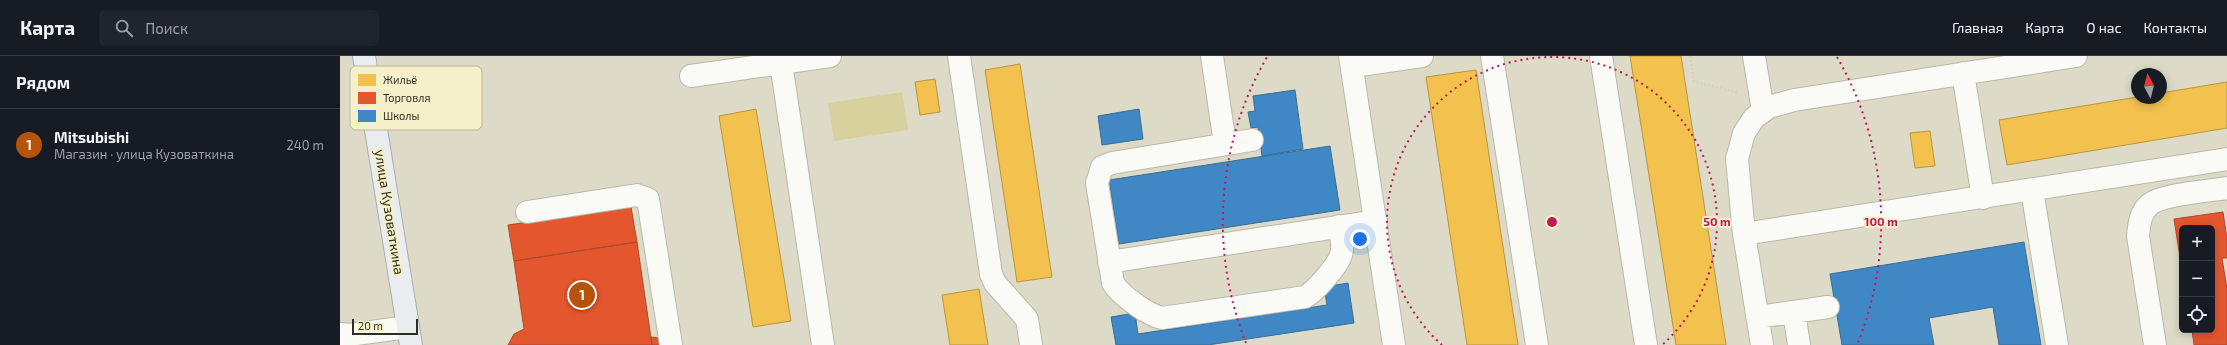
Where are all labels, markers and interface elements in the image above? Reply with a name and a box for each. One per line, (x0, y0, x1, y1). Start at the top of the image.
search box (99, 10, 379, 46)
text: Карта (20, 16, 75, 39)
icon: search (113, 17, 135, 39)
text: Поиск (145, 19, 188, 37)
text: Главная (1952, 19, 2003, 36)
text: Карта (2025, 19, 2064, 36)
text: О нас (2086, 19, 2122, 36)
text: Контакты (2144, 19, 2207, 36)
legend (350, 66, 482, 130)
north arrow (2131, 68, 2167, 104)
text: Рядом (16, 72, 70, 92)
text: Жильё (383, 73, 417, 86)
text: Торговля (383, 91, 430, 104)
text: Школы (383, 109, 419, 122)
text: Mitsubishi (54, 128, 129, 146)
text: 1 (26, 137, 32, 153)
text: 240 m (287, 137, 324, 153)
text: Магазин · улица Кузоваткина (54, 146, 234, 162)
street label: улица Кузоваткина (372, 148, 408, 276)
text: 50 m (1703, 214, 1731, 228)
text: 100 m (1864, 214, 1898, 228)
centre of rings (1545, 215, 1559, 229)
map controls (2179, 225, 2215, 333)
button: + (2179, 225, 2215, 261)
your location (1350, 229, 1370, 249)
button: − (2179, 261, 2215, 297)
pin: 1 (569, 280, 595, 310)
button: locate (2179, 297, 2215, 333)
scale bar (352, 317, 418, 336)
text: 20 m (358, 319, 383, 332)

